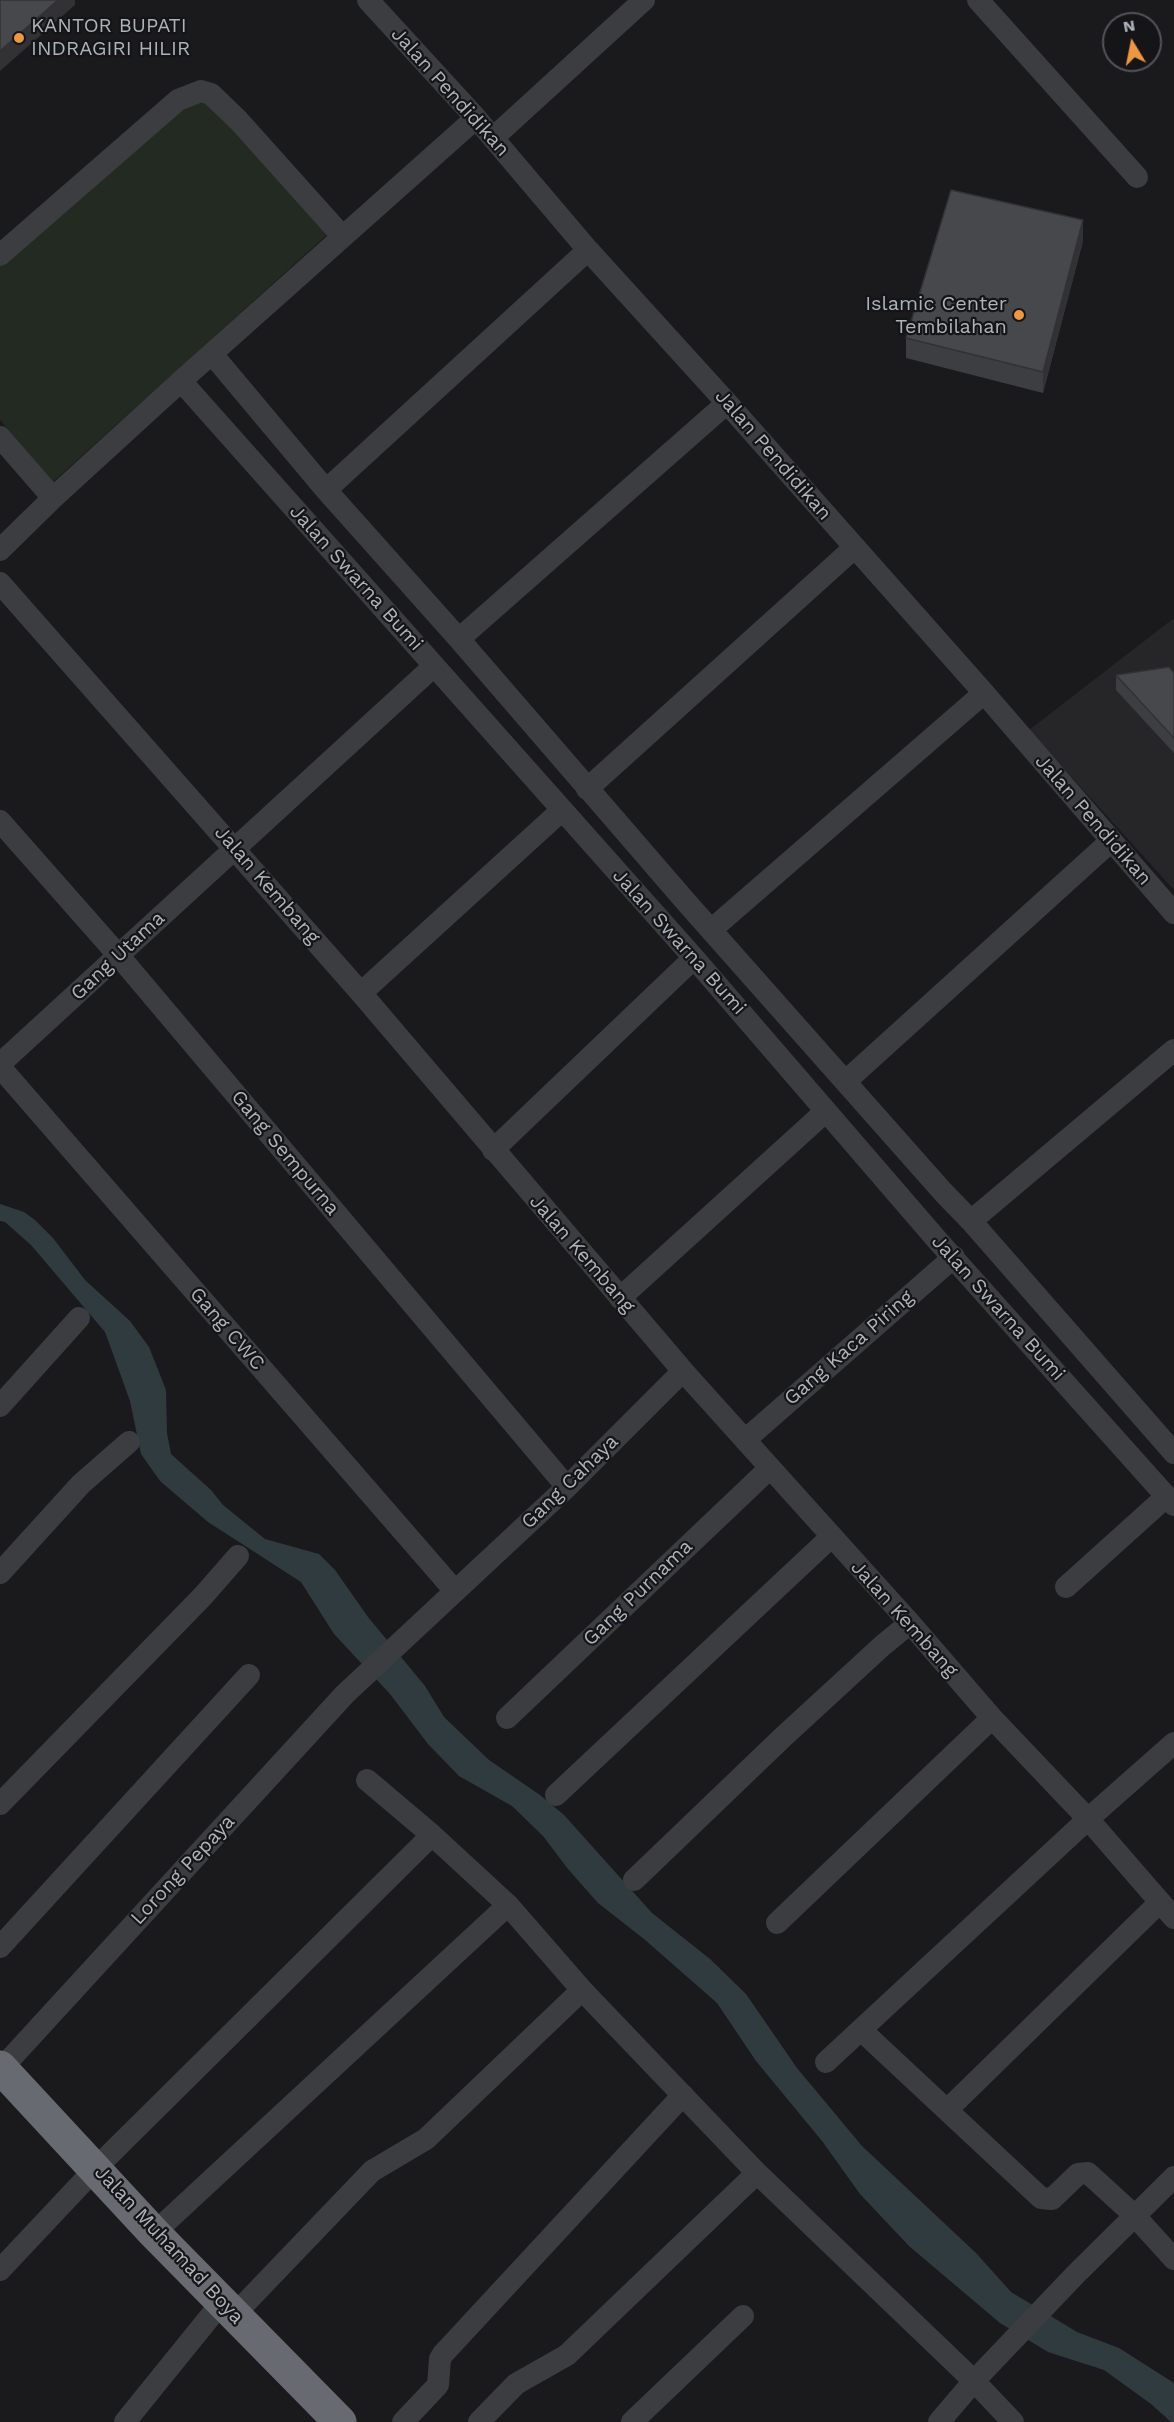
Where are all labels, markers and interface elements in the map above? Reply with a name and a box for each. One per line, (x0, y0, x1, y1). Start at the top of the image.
north arrow (1102, 12, 1162, 72)
place label: KANTOR BUPATI INDRAGIRI HILIR (31, 14, 190, 61)
text: N (1122, 15, 1137, 36)
street label: Jalan Pendidikan (386, 23, 514, 161)
marker: KANTOR BUPATI INDRAGIRI HILIR (12, 31, 26, 45)
place label: Islamic Center Tembilahan (865, 292, 1007, 339)
marker: Islamic Center Tembilahan (1012, 308, 1026, 322)
street label: Jalan Pendidikan (710, 385, 836, 525)
street label: Jalan Swarna Bumi (284, 500, 428, 656)
street label: Jalan Pendidikan (1030, 750, 1156, 890)
street label: Jalan Kembang (209, 821, 325, 949)
street label: Jalan Swarna Bumi (607, 864, 751, 1020)
street label: Gang Utama (66, 906, 170, 1006)
street label: Gang Sempurna (226, 1086, 344, 1220)
street label: Jalan Kembang (524, 1190, 640, 1318)
street label: Jalan Swarna Bumi (926, 1230, 1070, 1386)
street label: Gang CWC (184, 1283, 270, 1375)
street label: Gang Kaca Piring (780, 1285, 918, 1411)
street label: Gang Cahaya (517, 1430, 623, 1534)
street label: Gang Purnama (578, 1535, 698, 1651)
street label: Jalan Kembang (845, 1556, 963, 1682)
street label: Lorong Pepaya (126, 1810, 240, 1930)
street label: Jalan Muhamad Boya (89, 2161, 249, 2329)

